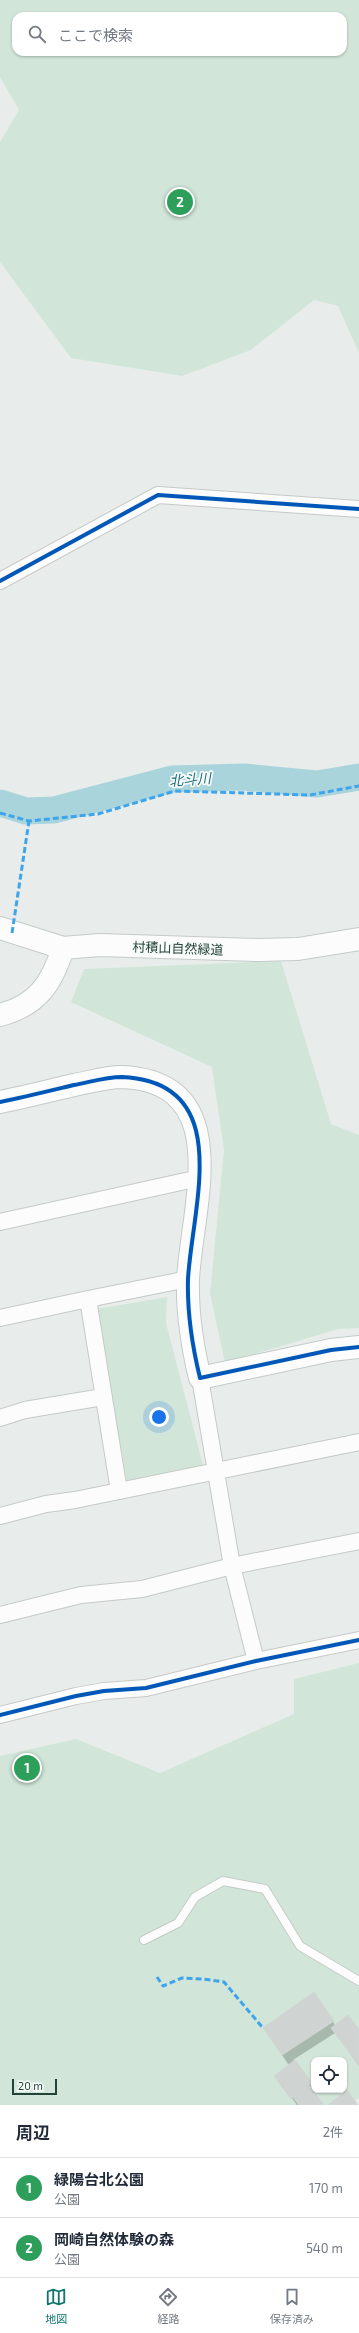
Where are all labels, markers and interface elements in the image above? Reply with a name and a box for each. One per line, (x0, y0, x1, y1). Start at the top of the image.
search box (12, 12, 347, 56)
icon: search (26, 23, 48, 45)
text: ここで検索 (58, 26, 133, 44)
pin: 2 (167, 187, 193, 217)
water label: 北斗川 (168, 769, 214, 789)
street label: 村積山自然緑道 (132, 938, 224, 958)
your location (149, 1407, 169, 1427)
pin: 1 (14, 1753, 40, 1783)
map controls (311, 2057, 347, 2093)
button: locate (311, 2057, 347, 2093)
scale bar (12, 2077, 57, 2096)
text: 20 m (18, 2079, 43, 2092)
text: 周辺 (16, 2122, 50, 2142)
text: 2件 (323, 2124, 343, 2140)
text: 緑陽台北公園 (54, 2170, 144, 2188)
text: 1 (26, 2180, 32, 2196)
text: 170 m (309, 2180, 343, 2196)
text: 公園 (54, 2191, 80, 2207)
text: 岡崎自然体験の森 (54, 2230, 174, 2248)
text: 2 (25, 2240, 33, 2256)
text: 540 m (306, 2240, 343, 2256)
text: 公園 (54, 2251, 80, 2267)
tab: 地図 (45, 2286, 67, 2326)
tab: 経路 (157, 2286, 179, 2326)
tab: 保存済み (270, 2286, 314, 2326)

